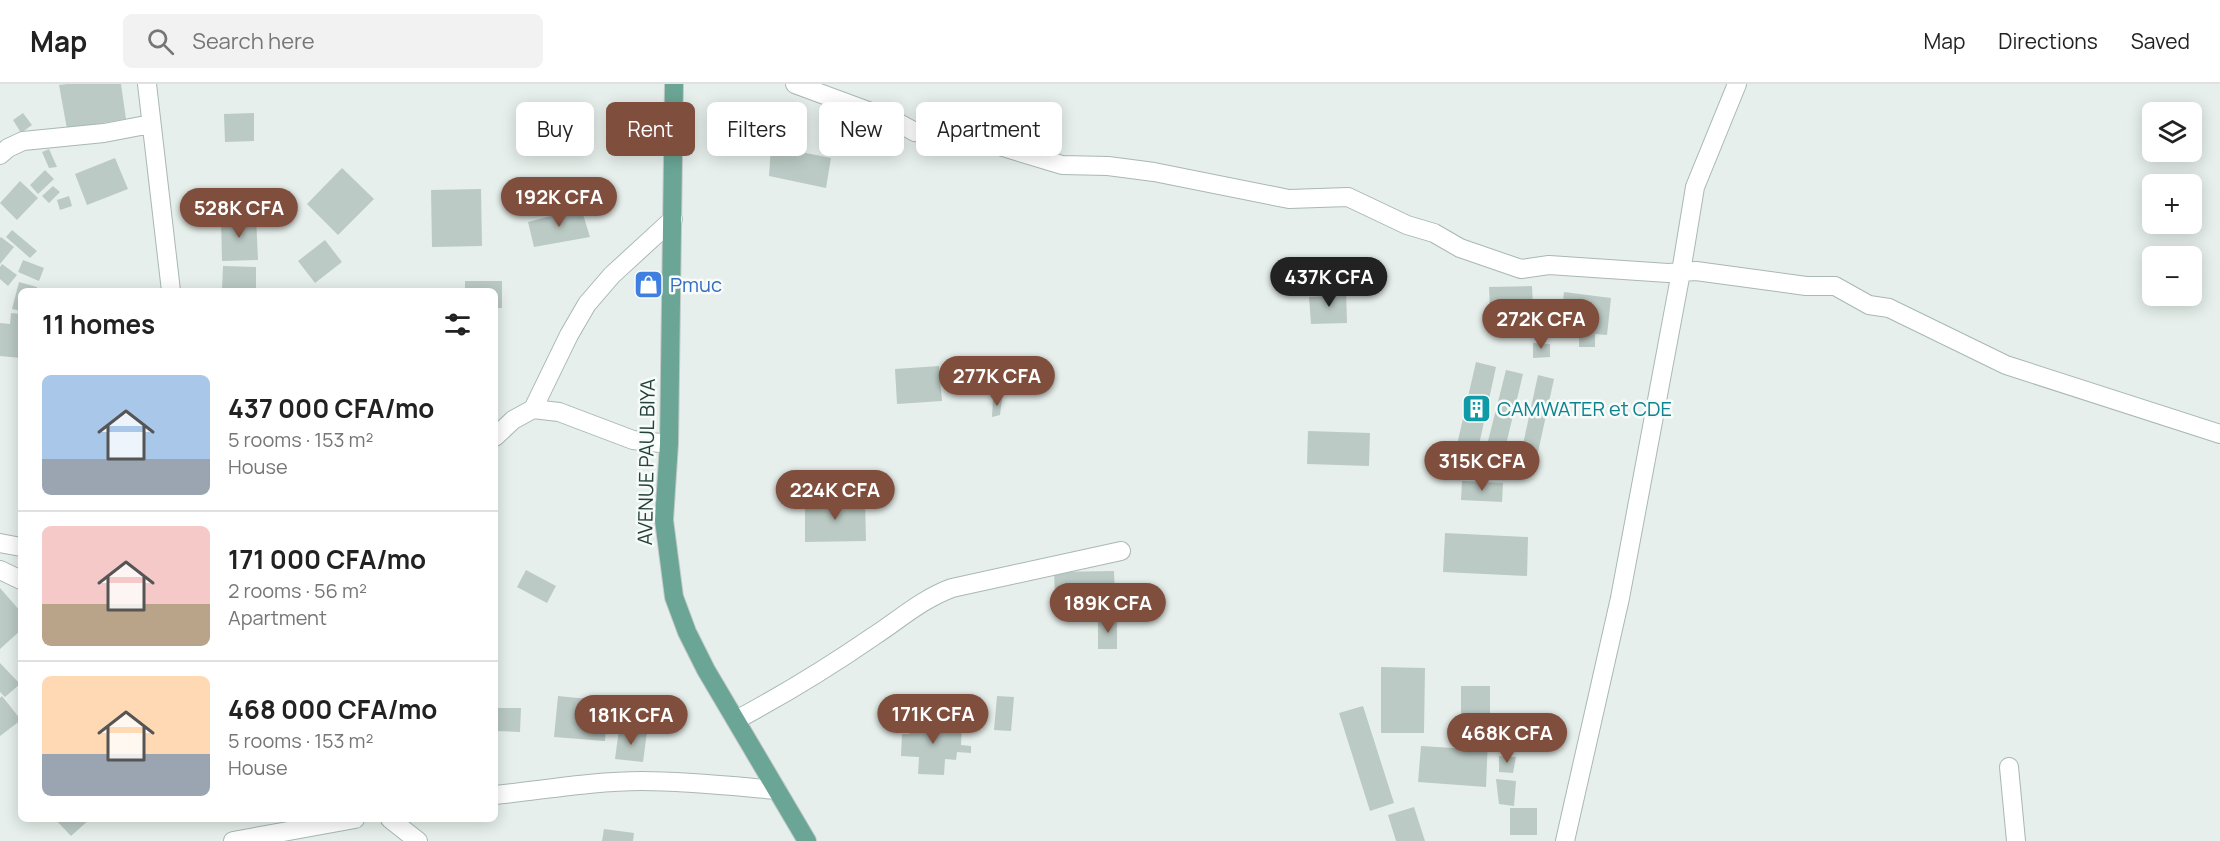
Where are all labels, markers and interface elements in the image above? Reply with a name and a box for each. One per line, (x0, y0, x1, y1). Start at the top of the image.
search box (123, 14, 543, 68)
text: Map (30, 22, 87, 60)
icon: search (144, 25, 177, 58)
text: Search here (192, 26, 315, 56)
text: Map (1924, 27, 1965, 55)
text: Directions (1998, 27, 2098, 55)
text: Saved (2131, 27, 2190, 55)
chip: Buy (516, 102, 594, 156)
chip: Rent (606, 102, 695, 156)
chip: Filters (707, 102, 807, 156)
chip: New (819, 102, 904, 156)
chip: Apartment (916, 102, 1062, 156)
map controls (2142, 102, 2202, 306)
button: layers (2142, 102, 2202, 162)
button: + (2142, 174, 2202, 234)
pin: 192K CFA (497, 177, 621, 228)
text: 192K CFA (515, 183, 603, 210)
pin: 528K CFA (177, 188, 301, 239)
text: 528K CFA (194, 194, 284, 221)
button: − (2142, 246, 2202, 306)
pin: 437K CFA (1267, 257, 1391, 308)
text: 437K CFA (1284, 263, 1374, 290)
shop icon: Pmuc (633, 268, 665, 300)
place label: Pmuc (670, 271, 722, 298)
pin: 272K CFA (1479, 299, 1603, 350)
text: 272K CFA (1496, 305, 1586, 332)
text: 11 homes (42, 306, 155, 342)
icon: filters (441, 308, 474, 341)
pin: 277K CFA (935, 356, 1059, 407)
text: 277K CFA (953, 362, 1041, 389)
street label: AVENUE PAUL BIYA (631, 378, 661, 546)
text: 437 000 CFA/mo (228, 390, 434, 426)
building icon: CAMWATER et CDE (1460, 392, 1492, 424)
place label: CAMWATER et CDE (1497, 395, 1672, 422)
icon: home (90, 399, 162, 471)
text: 5 rooms · 153 m² (228, 426, 374, 453)
pin: 315K CFA (1420, 441, 1544, 492)
text: 315K CFA (1438, 447, 1526, 474)
text: House (228, 453, 288, 480)
pin: 224K CFA (773, 470, 897, 521)
text: 224K CFA (790, 476, 880, 503)
text: 171 000 CFA/mo (228, 541, 426, 577)
icon: home (90, 550, 162, 622)
text: 2 rooms · 56 m² (228, 577, 367, 604)
pin: 189K CFA (1046, 583, 1170, 634)
text: 189K CFA (1064, 589, 1152, 616)
text: Apartment (228, 604, 327, 631)
text: 468 000 CFA/mo (228, 691, 437, 727)
pin: 171K CFA (871, 694, 995, 745)
pin: 181K CFA (569, 695, 693, 746)
icon: home (90, 700, 162, 772)
text: 171K CFA (891, 700, 975, 727)
text: 181K CFA (589, 701, 673, 728)
pin: 468K CFA (1445, 713, 1569, 764)
text: 468K CFA (1461, 719, 1553, 746)
text: 5 rooms · 153 m² (228, 727, 374, 754)
text: House (228, 754, 288, 781)

